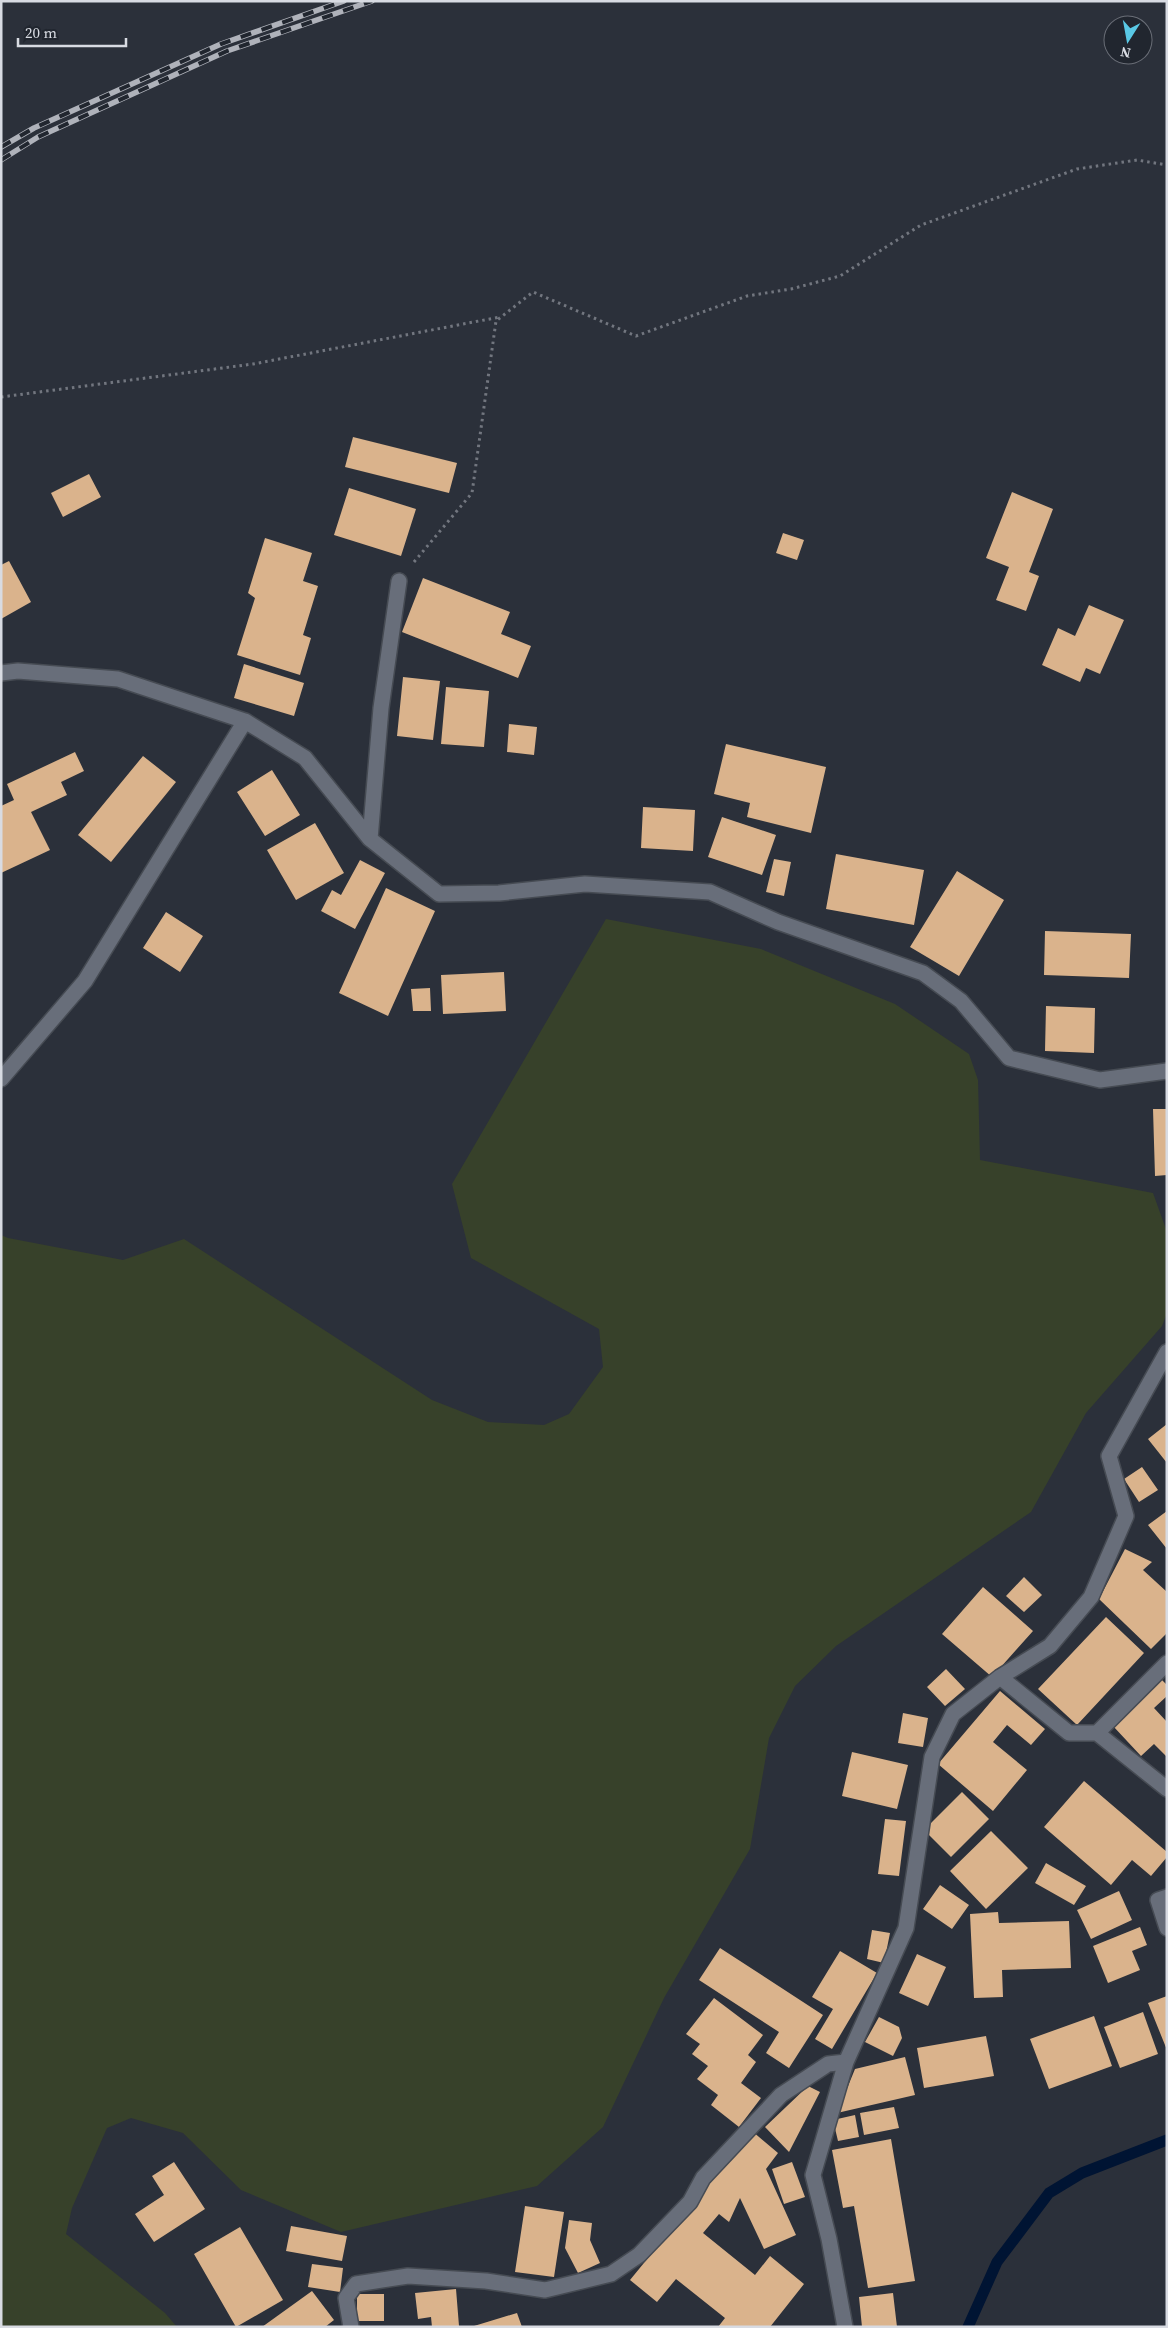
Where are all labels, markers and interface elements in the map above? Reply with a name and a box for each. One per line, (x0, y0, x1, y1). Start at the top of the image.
scale bar (18, 15, 125, 47)
north arrow (1103, 15, 1153, 65)
text: 20 m (25, 22, 57, 43)
text: N (1119, 42, 1132, 64)

